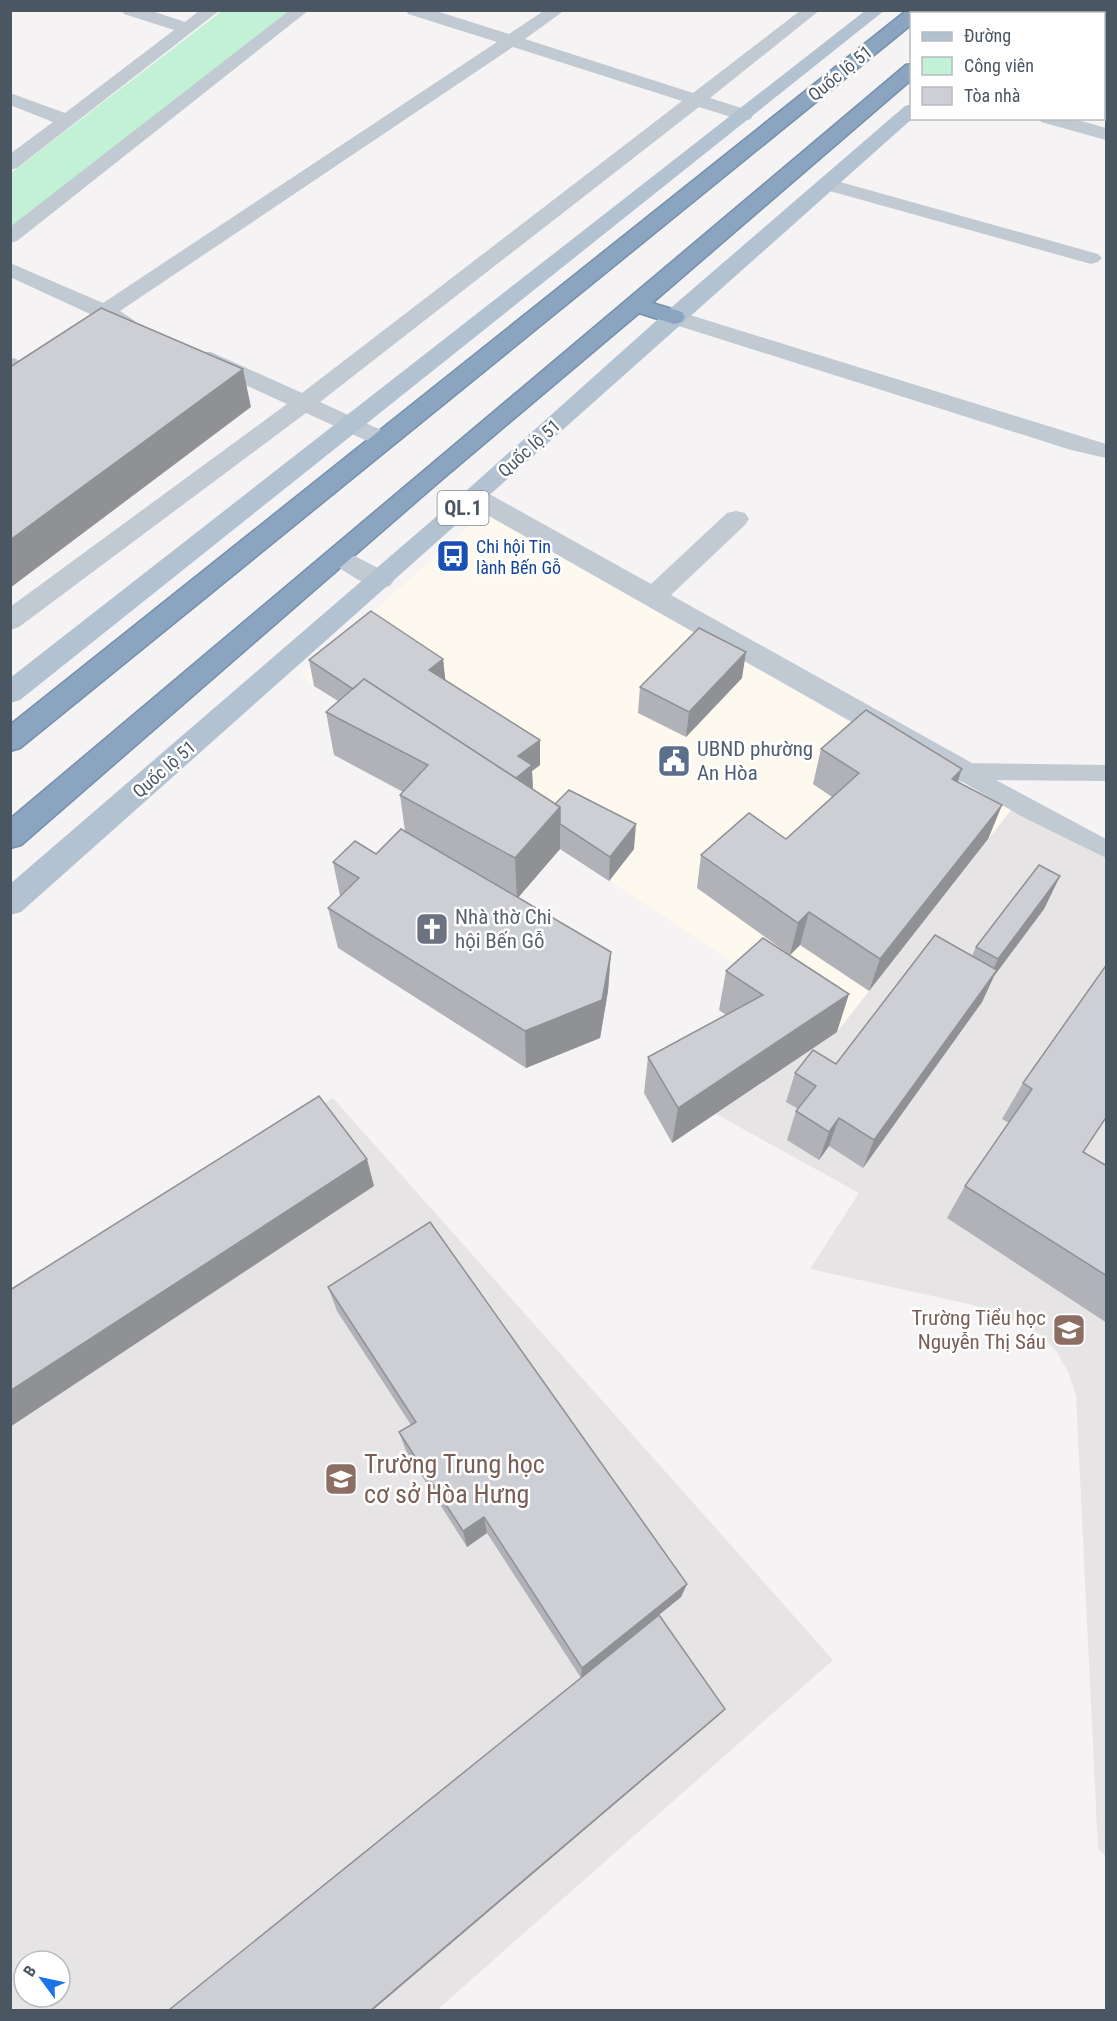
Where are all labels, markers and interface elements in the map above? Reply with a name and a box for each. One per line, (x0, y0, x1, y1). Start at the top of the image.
legend (910, 12, 1105, 120)
text: Đường (964, 25, 1011, 46)
street label: Quốc lộ 51 (804, 41, 876, 105)
text: Công viên (964, 55, 1034, 76)
text: Tòa nhà (964, 85, 1020, 106)
street label: Quốc lộ 51 (494, 415, 564, 481)
road number: QL.1 (438, 491, 488, 525)
place label: Chi hội Tin lành Bến Gỗ (476, 536, 561, 578)
bus stop icon: Chi hội Tin lành Bến Gỗ (435, 538, 471, 574)
street label: Quốc lộ 51 (128, 736, 200, 802)
place label: UBND phường An Hòa (697, 737, 813, 785)
public building icon: UBND phường An Hòa (656, 743, 692, 779)
place label: Nhà thờ Chi hội Bến Gỗ (455, 905, 552, 953)
church icon: Nhà thờ Chi hội Bến Gỗ (414, 911, 450, 947)
place label: Trường Tiểu học Nguyễn Thị Sáu (911, 1306, 1046, 1354)
school or university icon: Trường Tiểu học Nguyễn Thị Sáu (1051, 1312, 1087, 1348)
place label: Trường Trung học cơ sở Hòa Hưng (364, 1449, 545, 1509)
school or university icon: Trường Trung học cơ sở Hòa Hưng (323, 1461, 359, 1497)
north arrow (12, 1949, 72, 2009)
text: B (19, 1962, 40, 1980)

